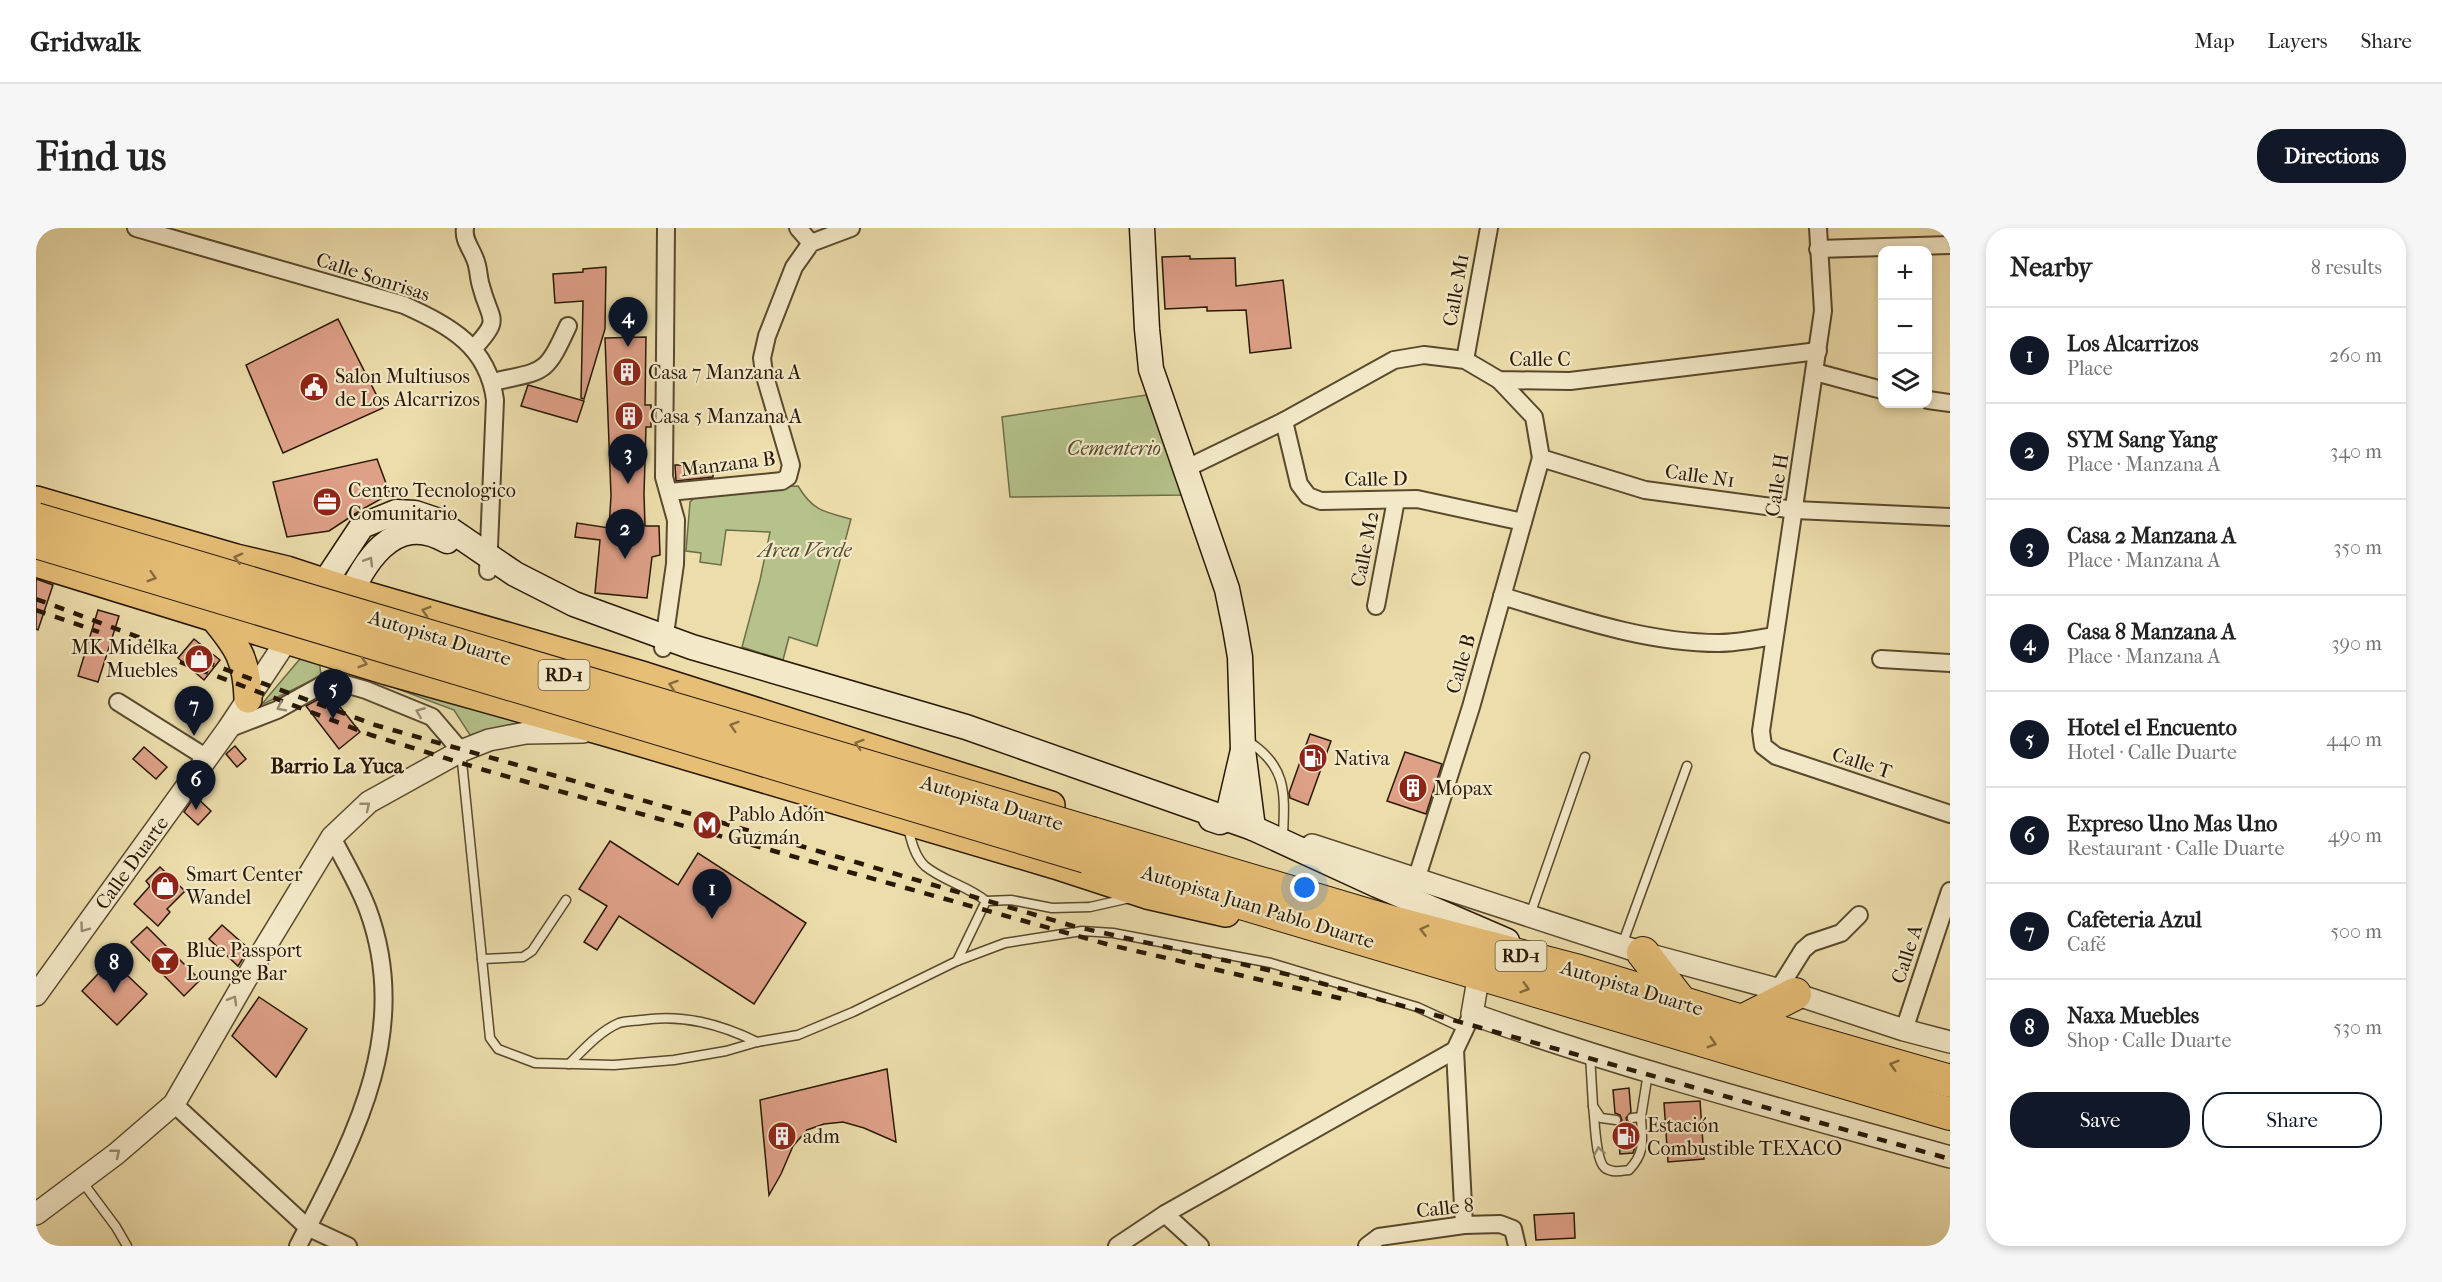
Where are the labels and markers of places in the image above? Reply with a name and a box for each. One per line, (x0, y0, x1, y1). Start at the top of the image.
pin: 4 (608, 298, 648, 347)
building icon: Casa 7 Manzana A (611, 356, 643, 388)
place label: Casa 7 Manzana A (648, 361, 802, 384)
place label: Salon Multiusos de Los Alcarrizos (335, 365, 480, 411)
public building icon: Salon Multiusos de Los Alcarrizos (298, 371, 330, 403)
building icon: Casa 5 Manzana A (613, 400, 645, 432)
place label: Casa 5 Manzana A (650, 405, 803, 428)
pin: 3 (608, 434, 648, 484)
place label: Centro Tecnologico Comunitario (348, 479, 516, 525)
office icon: Centro Tecnologico Comunitario (311, 486, 343, 518)
pin: 2 (606, 510, 644, 559)
place label: MK Midelka Muebles (71, 636, 179, 682)
shop icon: MK Midelka Muebles (183, 643, 215, 675)
pin: 5 (314, 670, 352, 719)
pin: 7 (174, 686, 214, 736)
fuel station icon: Nativa (1297, 742, 1329, 774)
place label: Nativa (1334, 747, 1391, 770)
pin: 6 (176, 760, 216, 810)
building icon: Mopax (1397, 772, 1429, 804)
place label: Mopax (1434, 777, 1493, 800)
place label: Pablo Adón Guzmán (728, 803, 825, 849)
metro station icon: Pablo Adón Guzmán (691, 809, 723, 841)
place label: Smart Center Wandel (185, 863, 303, 909)
shop icon: Smart Center Wandel (149, 870, 181, 902)
pin: 1 (692, 870, 732, 919)
place label: Blue Passport Lounge Bar (186, 939, 302, 985)
pin: 8 (94, 944, 134, 993)
bar icon: Blue Passport Lounge Bar (149, 945, 181, 977)
place label: Estación Combustible TEXACO (1647, 1114, 1842, 1160)
building icon: adm (766, 1120, 798, 1152)
fuel station icon: Estación Combustible TEXACO (1610, 1120, 1642, 1152)
place label: adm (803, 1125, 840, 1148)

